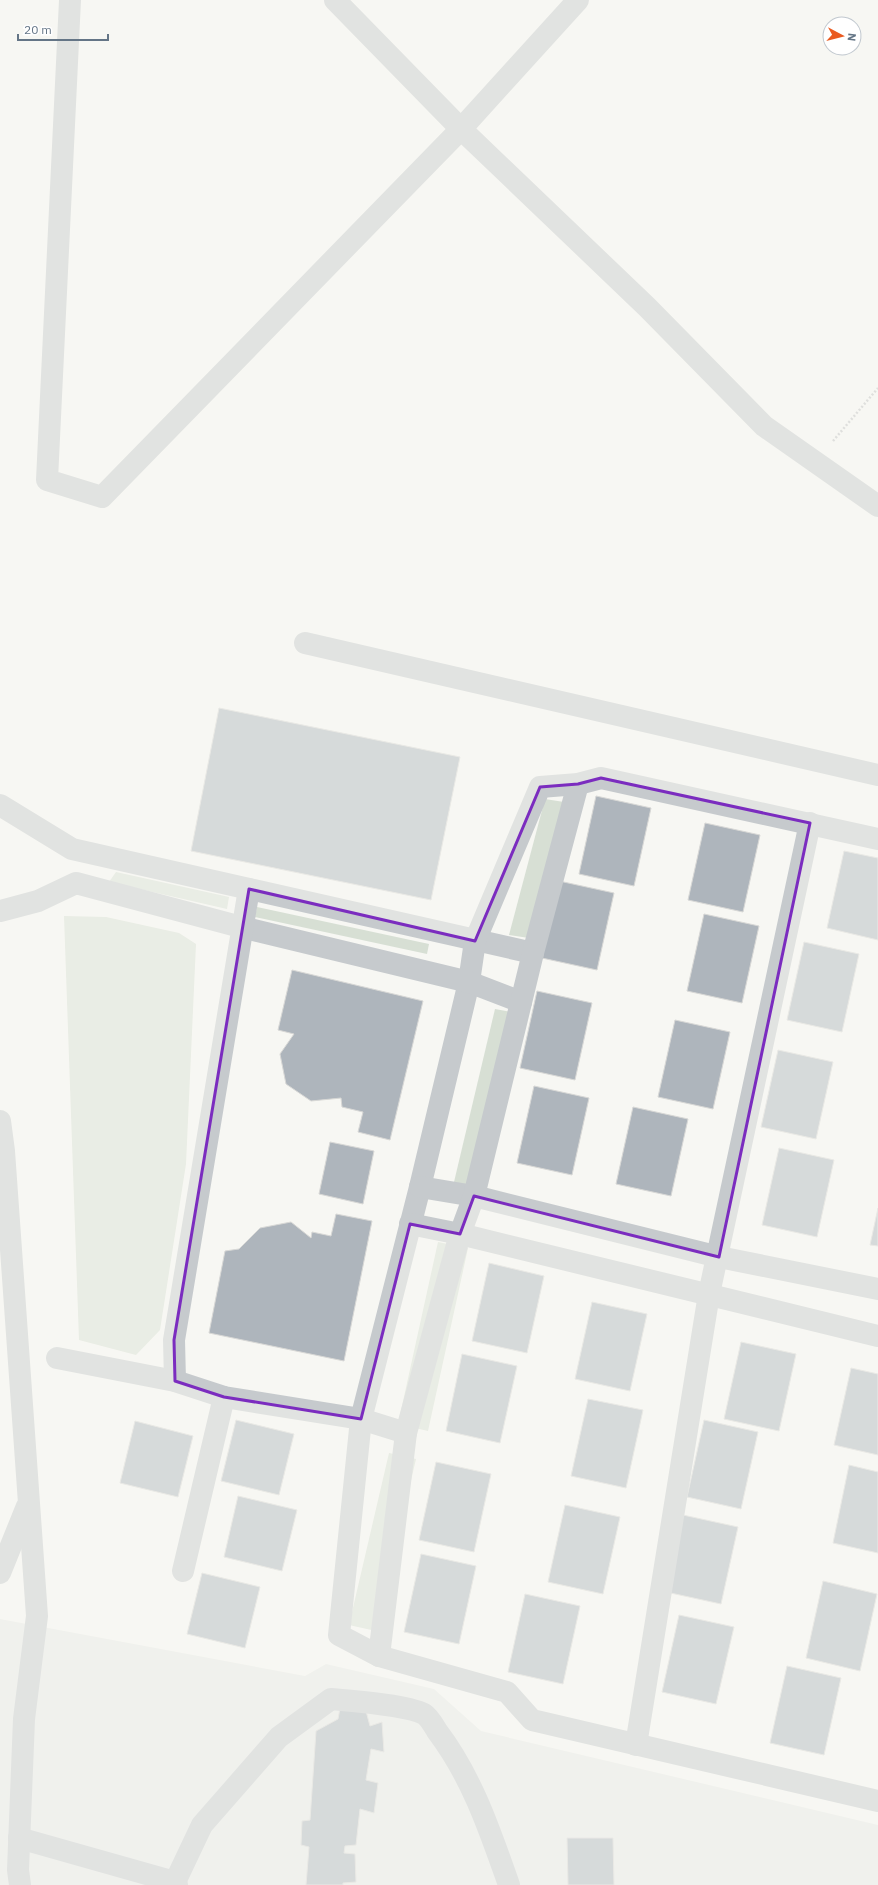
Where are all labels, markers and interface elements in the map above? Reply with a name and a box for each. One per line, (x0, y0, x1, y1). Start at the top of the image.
scale bar (18, 16, 108, 42)
north arrow (822, 16, 862, 56)
text: 20 m (24, 22, 52, 37)
text: N (844, 32, 859, 42)

